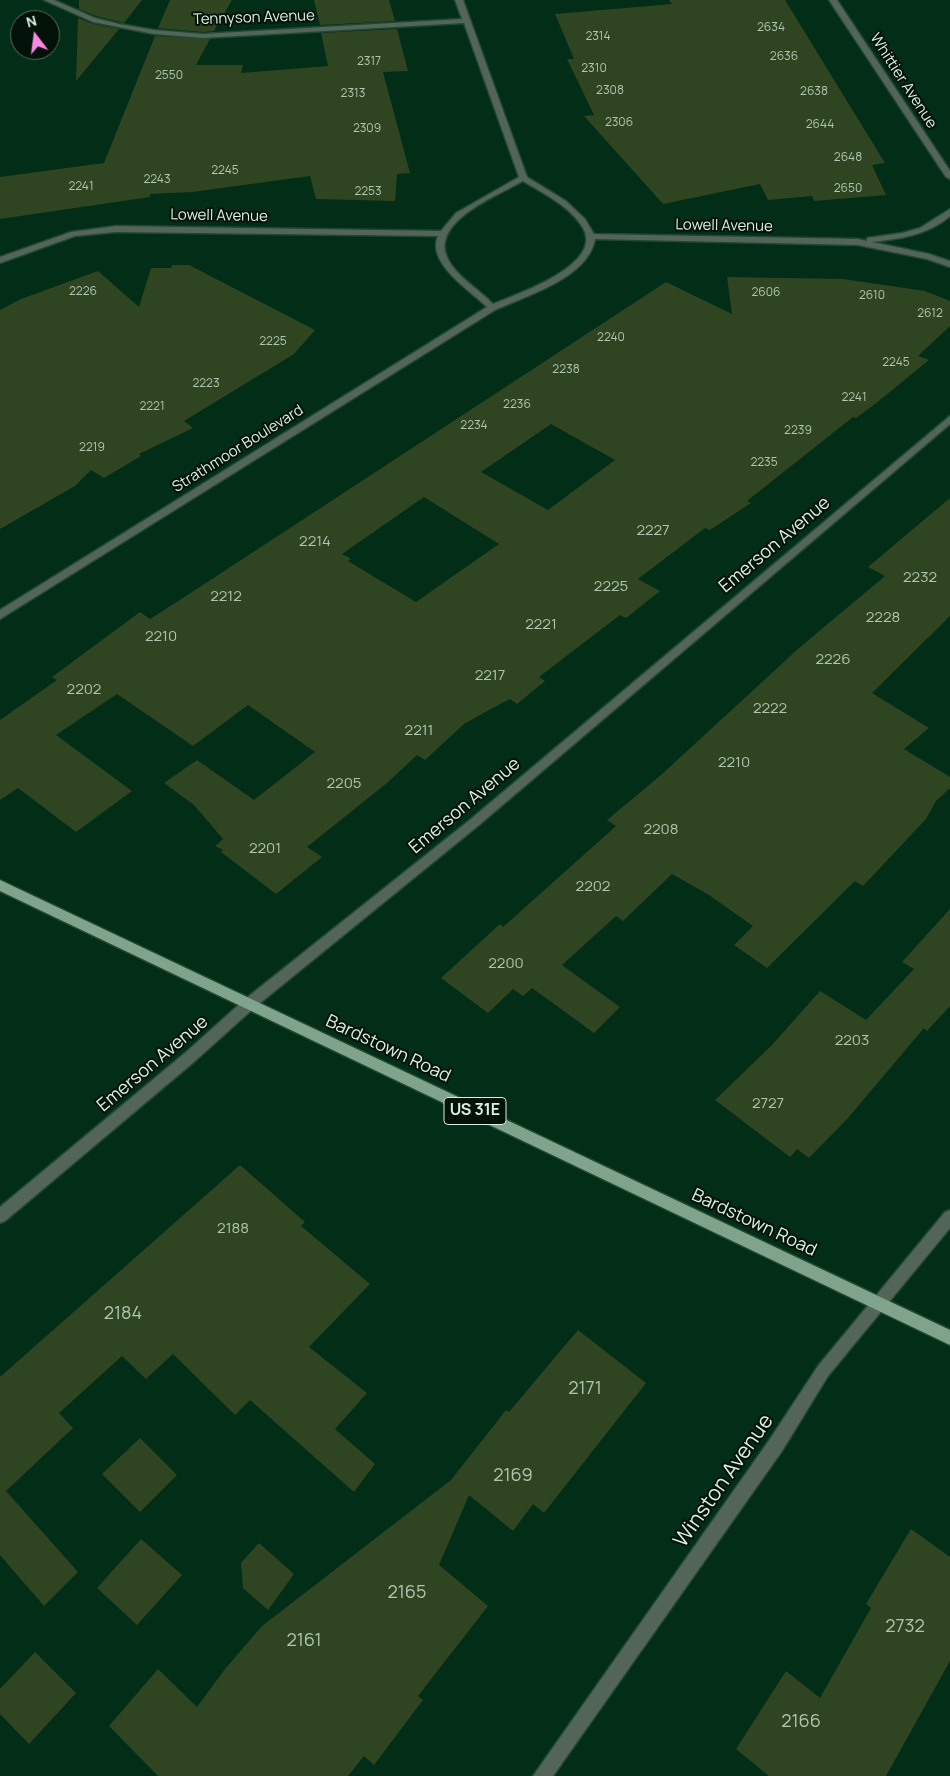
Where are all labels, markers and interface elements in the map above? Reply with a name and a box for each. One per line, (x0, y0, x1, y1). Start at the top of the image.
street label: Tennyson Avenue (193, 7, 315, 29)
north arrow (10, 10, 60, 60)
text: N (24, 11, 39, 31)
house number: 2634 (757, 21, 785, 35)
house number: 2314 (585, 30, 611, 44)
street label: Whittier Avenue (866, 30, 940, 132)
house number: 2636 (770, 50, 798, 64)
house number: 2317 (357, 55, 381, 69)
house number: 2310 (581, 62, 607, 76)
house number: 2550 (155, 69, 183, 83)
house number: 2308 (596, 84, 624, 98)
house number: 2638 (800, 85, 828, 99)
house number: 2313 (341, 87, 365, 101)
house number: 2306 (605, 116, 633, 130)
house number: 2644 (806, 118, 834, 132)
house number: 2309 (353, 122, 381, 136)
house number: 2648 (834, 151, 862, 165)
house number: 2245 (211, 164, 239, 178)
house number: 2243 (143, 173, 171, 187)
house number: 2241 (68, 180, 94, 194)
house number: 2650 (834, 182, 862, 196)
house number: 2253 (354, 185, 382, 199)
street label: Lowell Avenue (170, 206, 268, 226)
street label: Lowell Avenue (675, 216, 773, 236)
house number: 2226 (69, 285, 97, 299)
house number: 2606 (751, 286, 781, 300)
house number: 2610 (859, 289, 885, 303)
house number: 2612 (917, 307, 943, 321)
house number: 2240 (597, 331, 625, 345)
house number: 2225 (259, 335, 287, 349)
house number: 2245 (882, 356, 910, 370)
house number: 2238 (552, 363, 580, 377)
house number: 2223 (192, 377, 220, 391)
house number: 2241 (841, 391, 867, 405)
house number: 2236 (503, 398, 531, 412)
house number: 2221 (139, 400, 165, 414)
street label: Strathmoor Boulevard (169, 401, 307, 497)
house number: 2234 (460, 419, 488, 433)
house number: 2239 (784, 424, 812, 438)
house number: 2219 (79, 441, 105, 455)
house number: 2235 (750, 456, 778, 470)
street label: Emerson Avenue (715, 492, 835, 598)
house number: 2227 (636, 522, 670, 540)
house number: 2214 (299, 533, 331, 551)
house number: 2232 (903, 569, 937, 587)
house number: 2225 (594, 578, 628, 596)
house number: 2212 (210, 588, 242, 606)
house number: 2228 (866, 609, 900, 627)
house number: 2221 (525, 616, 557, 634)
house number: 2210 (145, 628, 177, 646)
house number: 2226 (816, 651, 850, 669)
house number: 2217 (475, 667, 505, 685)
house number: 2202 (67, 681, 101, 699)
house number: 2222 (753, 700, 787, 718)
house number: 2211 (405, 722, 433, 740)
street label: Emerson Avenue (405, 753, 525, 859)
house number: 2210 (718, 754, 750, 772)
house number: 2205 (327, 775, 361, 793)
house number: 2208 (644, 821, 678, 839)
house number: 2201 (249, 840, 281, 858)
house number: 2202 (576, 878, 610, 896)
house number: 2200 (488, 955, 524, 973)
street label: Emerson Avenue (93, 1011, 213, 1117)
street label: Bardstown Road (322, 1011, 454, 1087)
house number: 2203 (835, 1032, 869, 1050)
house number: 2727 (752, 1095, 784, 1113)
road number: US 31E (444, 1098, 506, 1124)
street label: Bardstown Road (688, 1185, 820, 1261)
house number: 2188 (217, 1220, 249, 1238)
house number: 2184 (104, 1303, 142, 1325)
house number: 2171 (568, 1378, 602, 1400)
street label: Winston Avenue (669, 1410, 779, 1552)
house number: 2169 (493, 1465, 533, 1487)
house number: 2165 (388, 1582, 426, 1604)
house number: 2732 (885, 1616, 925, 1638)
house number: 2161 (286, 1630, 322, 1652)
house number: 2166 (781, 1711, 821, 1733)

